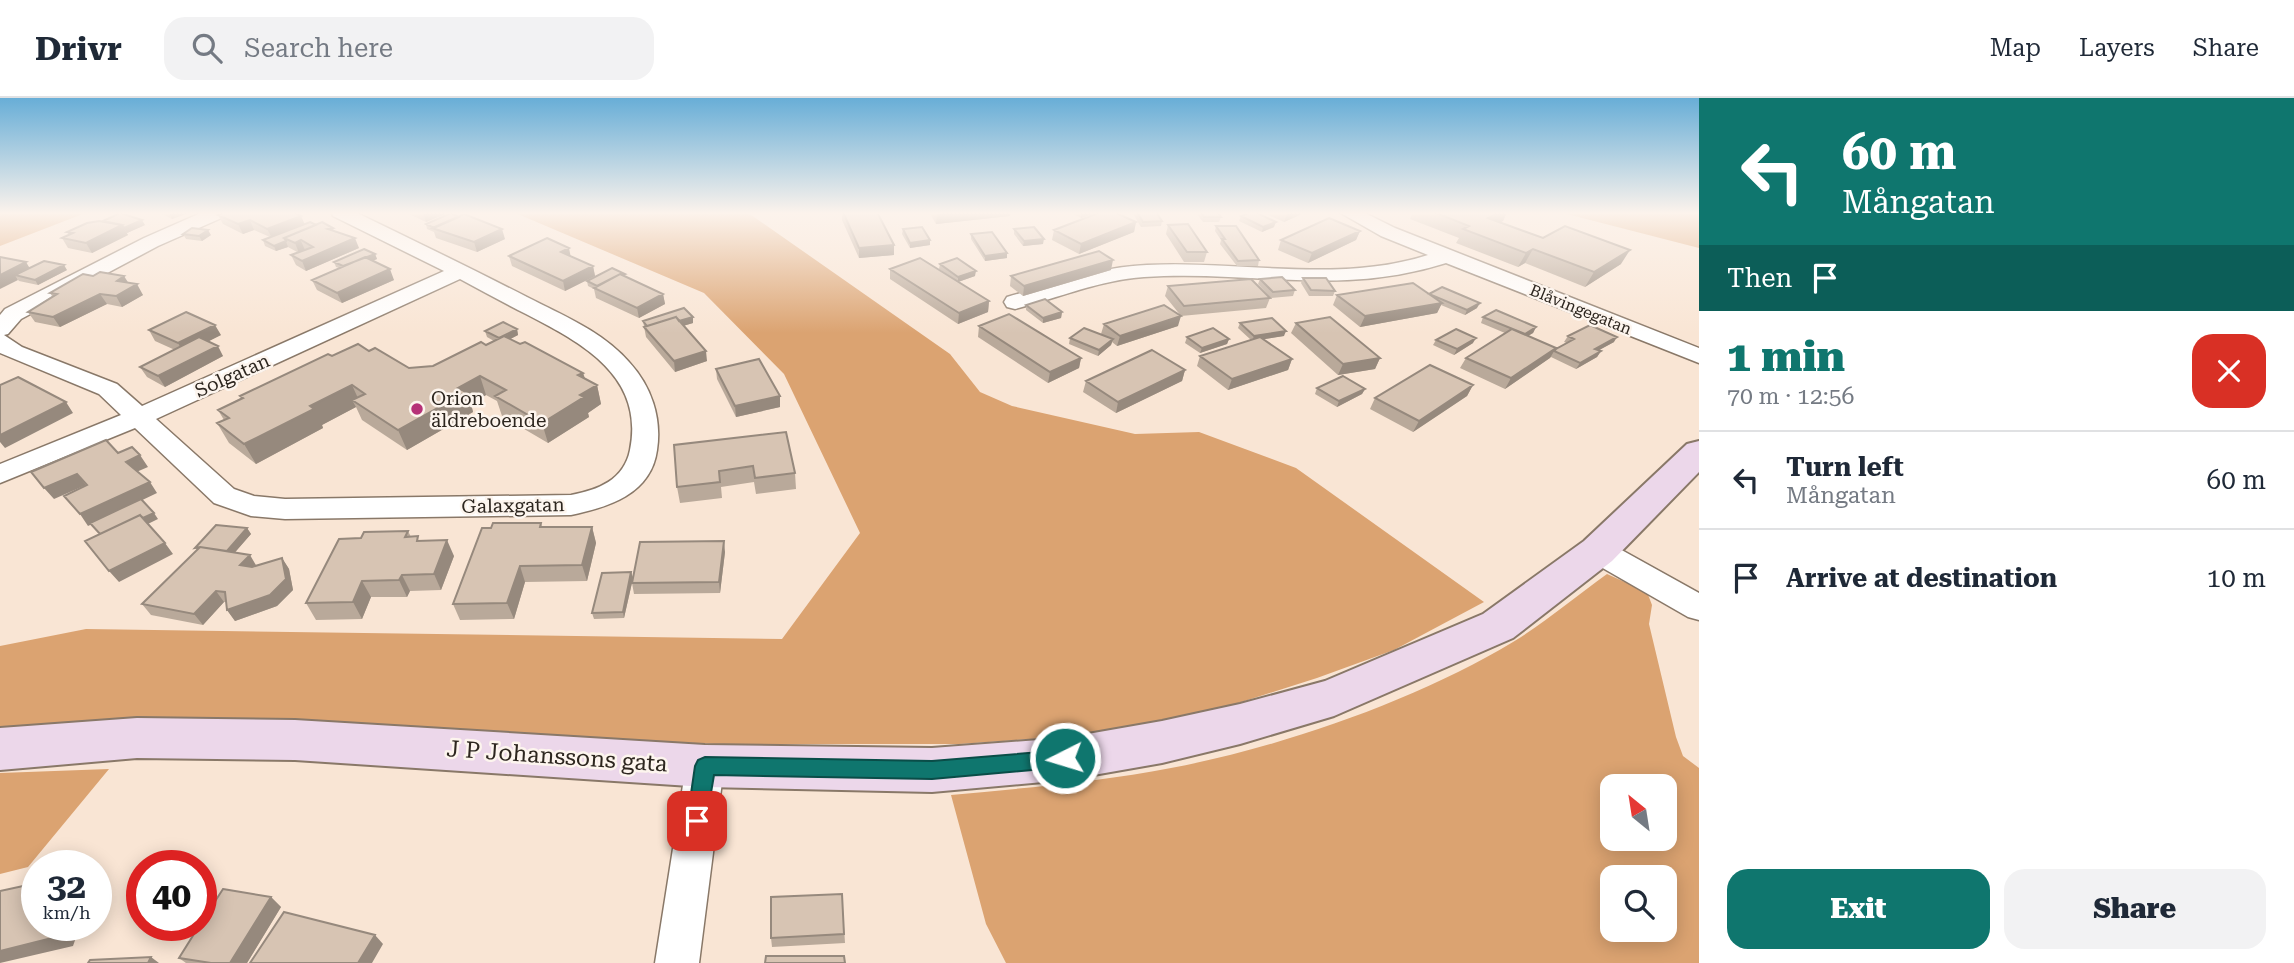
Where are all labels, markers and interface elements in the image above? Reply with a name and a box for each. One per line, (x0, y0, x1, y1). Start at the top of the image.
search box (164, 17, 654, 80)
text: Drivr (35, 29, 122, 68)
icon: search (188, 29, 226, 67)
text: Search here (244, 33, 393, 63)
text: Map (1990, 34, 2041, 62)
text: Layers (2079, 34, 2155, 62)
text: Share (2193, 34, 2259, 62)
text: 60 m (1842, 124, 1957, 181)
icon: left (1727, 126, 1818, 217)
text: Mångatan (1842, 183, 1995, 221)
icon: arrive (1806, 259, 1844, 297)
text: Then (1727, 263, 1792, 293)
street label: Blåvingegatan (1527, 280, 1635, 339)
text: 1 min (1727, 332, 1845, 381)
button: close (2192, 334, 2266, 408)
street label: Solgatan (191, 349, 273, 402)
text: 70 m · 12:56 (1727, 383, 1854, 410)
place label: Orion äldreboende (431, 387, 546, 432)
marker: Orion äldreboende (409, 401, 425, 417)
text: Turn left (1786, 452, 1904, 482)
icon: left (1727, 461, 1765, 499)
text: 60 m (2207, 465, 2266, 495)
text: Mångatan (1786, 482, 1896, 509)
street label: Galaxgatan (461, 493, 565, 518)
icon: arrive (1727, 559, 1765, 597)
text: Arrive at destination (1786, 563, 2057, 593)
text: 10 m (2207, 563, 2266, 593)
position arrow (1028, 721, 1102, 795)
street label: J P Johanssons gata (445, 735, 669, 778)
north arrow (1600, 774, 1676, 850)
map controls (1600, 774, 1677, 942)
pin (667, 791, 727, 851)
icon: arrive (678, 802, 716, 840)
speed limit sign: 40 (126, 850, 217, 941)
button: search (1600, 865, 1677, 942)
text: 32 (47, 866, 86, 907)
button: Exit (1727, 869, 1990, 949)
button: Share (2004, 869, 2266, 949)
text: km/h (42, 902, 91, 923)

